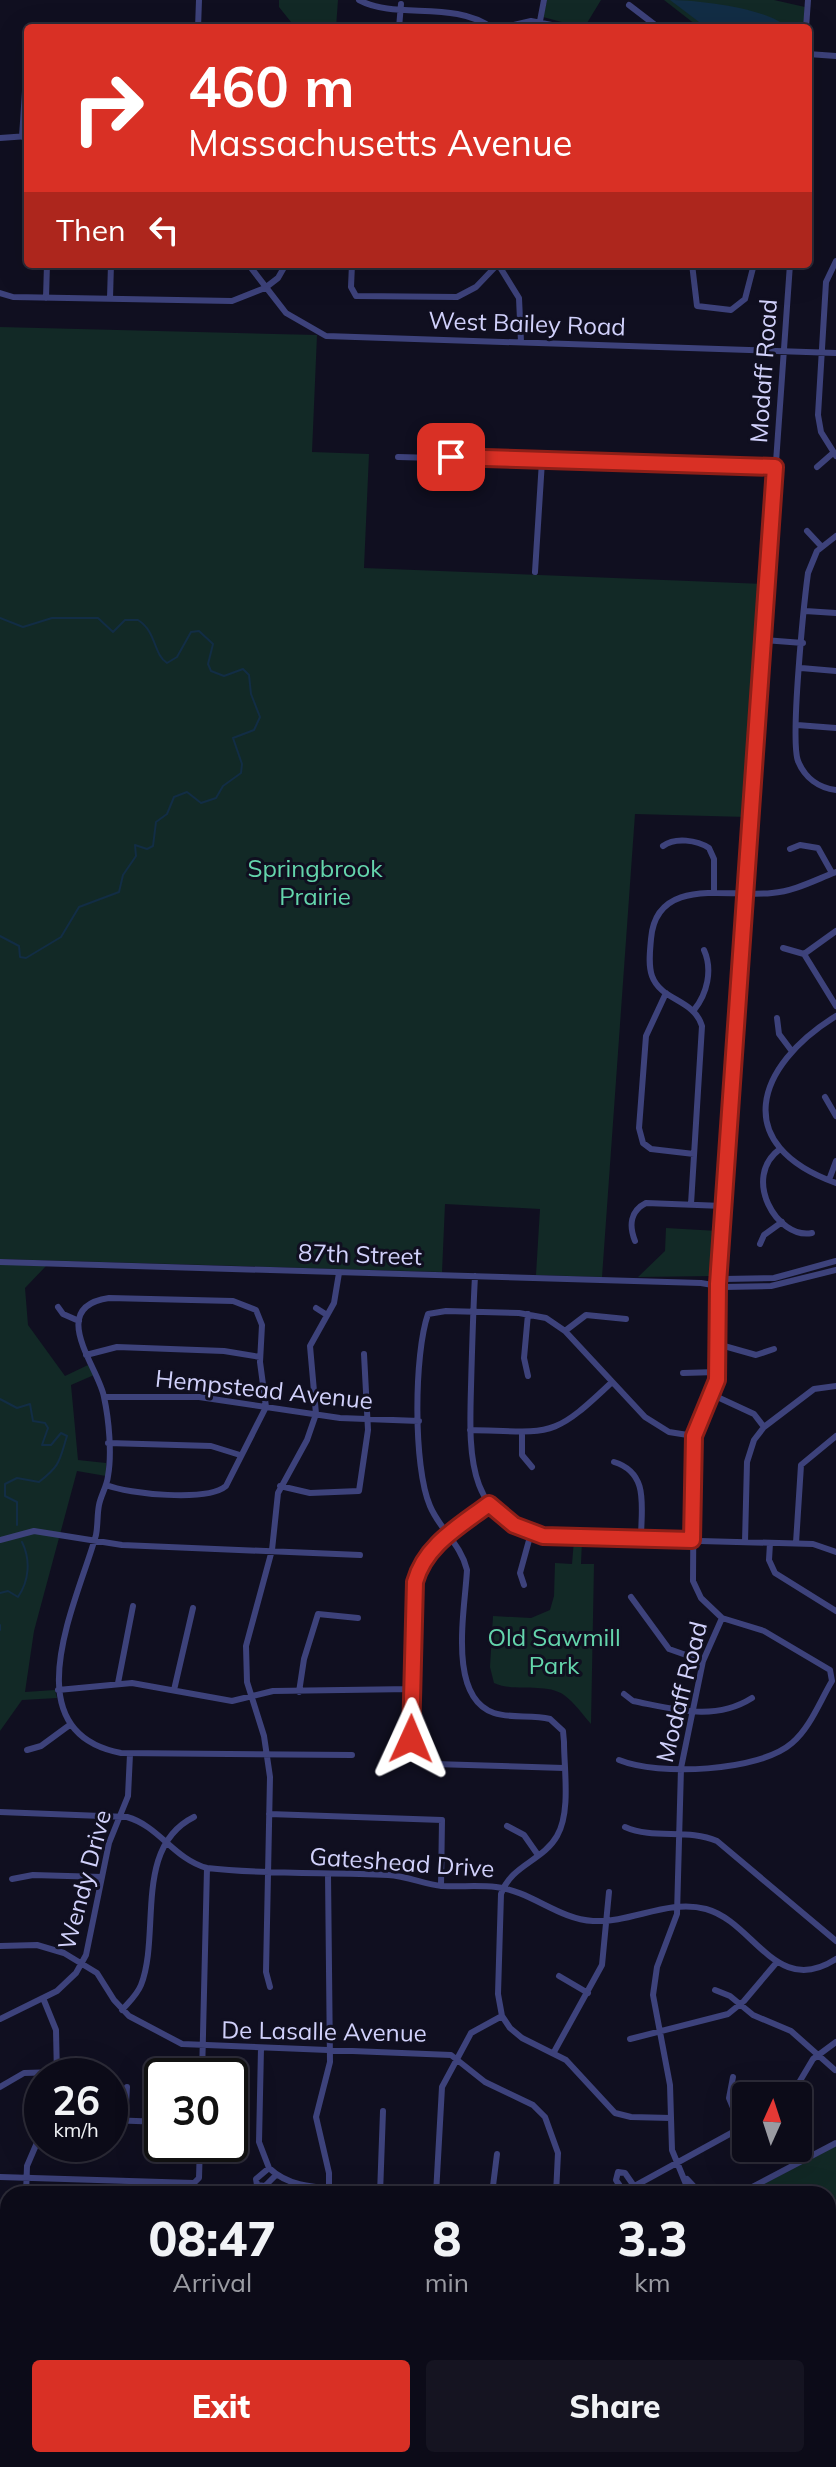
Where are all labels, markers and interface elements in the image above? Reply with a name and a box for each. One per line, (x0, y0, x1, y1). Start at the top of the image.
text: 460 m (188, 51, 355, 121)
icon: right (56, 56, 160, 160)
text: Massachusetts Avenue (188, 120, 572, 165)
icon: left (142, 208, 186, 252)
text: Then (56, 211, 126, 249)
street label: Modaff Road (743, 298, 783, 444)
street label: West Bailey Road (428, 305, 626, 341)
pin (417, 423, 485, 491)
icon: arrive (429, 435, 473, 479)
park label: Springbrook Prairie (247, 853, 383, 911)
street label: 87th Street (298, 1237, 422, 1271)
street label: Hempstead Avenue (154, 1363, 374, 1415)
street label: Modaff Road (649, 1618, 713, 1765)
park label: Old Sawmill Park (487, 1622, 621, 1680)
position arrow (369, 1697, 453, 1781)
street label: Wendy Drive (51, 1806, 117, 1953)
street label: Gateshead Drive (309, 1841, 496, 1883)
street label: De Lasalle Avenue (221, 2014, 427, 2048)
speed limit sign: 30 (144, 2058, 248, 2162)
text: 26 (52, 2075, 100, 2125)
north arrow (732, 2082, 812, 2162)
map controls (732, 2082, 812, 2162)
text: km/h (53, 2117, 99, 2142)
text: 08:47 (148, 2208, 276, 2268)
text: 8 (432, 2208, 461, 2268)
text: 3.3 (617, 2208, 688, 2268)
text: Arrival (173, 2266, 252, 2299)
text: min (425, 2266, 469, 2299)
text: km (634, 2266, 671, 2299)
button: Exit (32, 2360, 410, 2452)
button: Share (426, 2360, 804, 2452)

